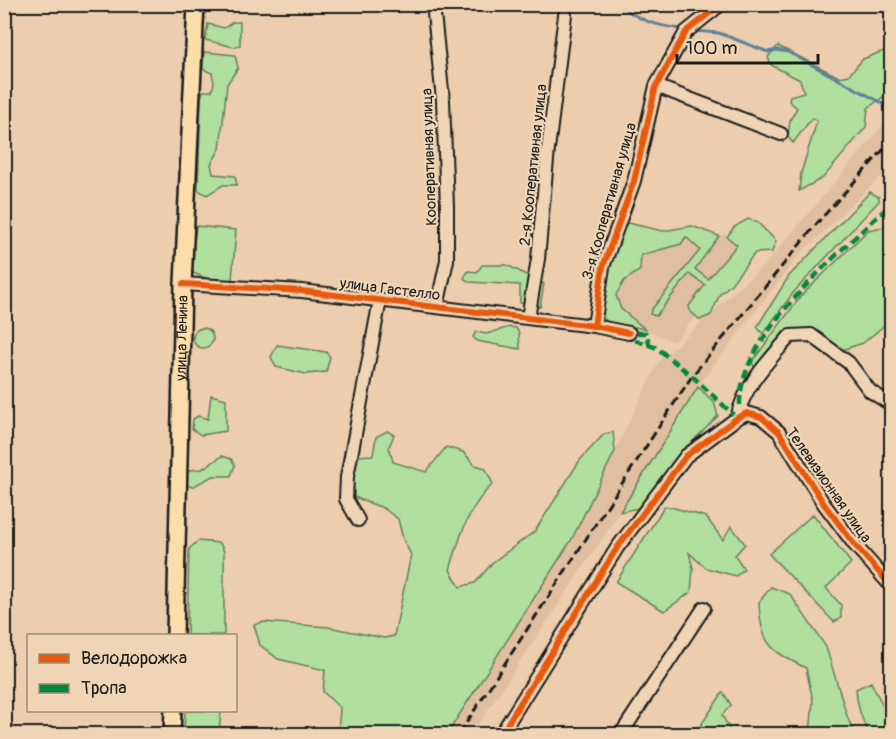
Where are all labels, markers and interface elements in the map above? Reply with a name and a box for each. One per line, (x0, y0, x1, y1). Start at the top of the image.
scale bar (677, 27, 818, 65)
text: 100 m (686, 37, 738, 60)
street label: 2-я Кооперативная улица (516, 83, 551, 247)
street label: Кооперативная улица (418, 88, 441, 226)
street label: 3-я Кооперативная улица (578, 120, 641, 282)
street label: улица Гастелло (338, 274, 441, 305)
street label: улица Ленина (172, 295, 193, 382)
street label: Телевизионная улица (782, 424, 876, 547)
legend (27, 634, 237, 712)
text: Велодорожка (81, 647, 187, 670)
text: Тропа (81, 677, 127, 700)

